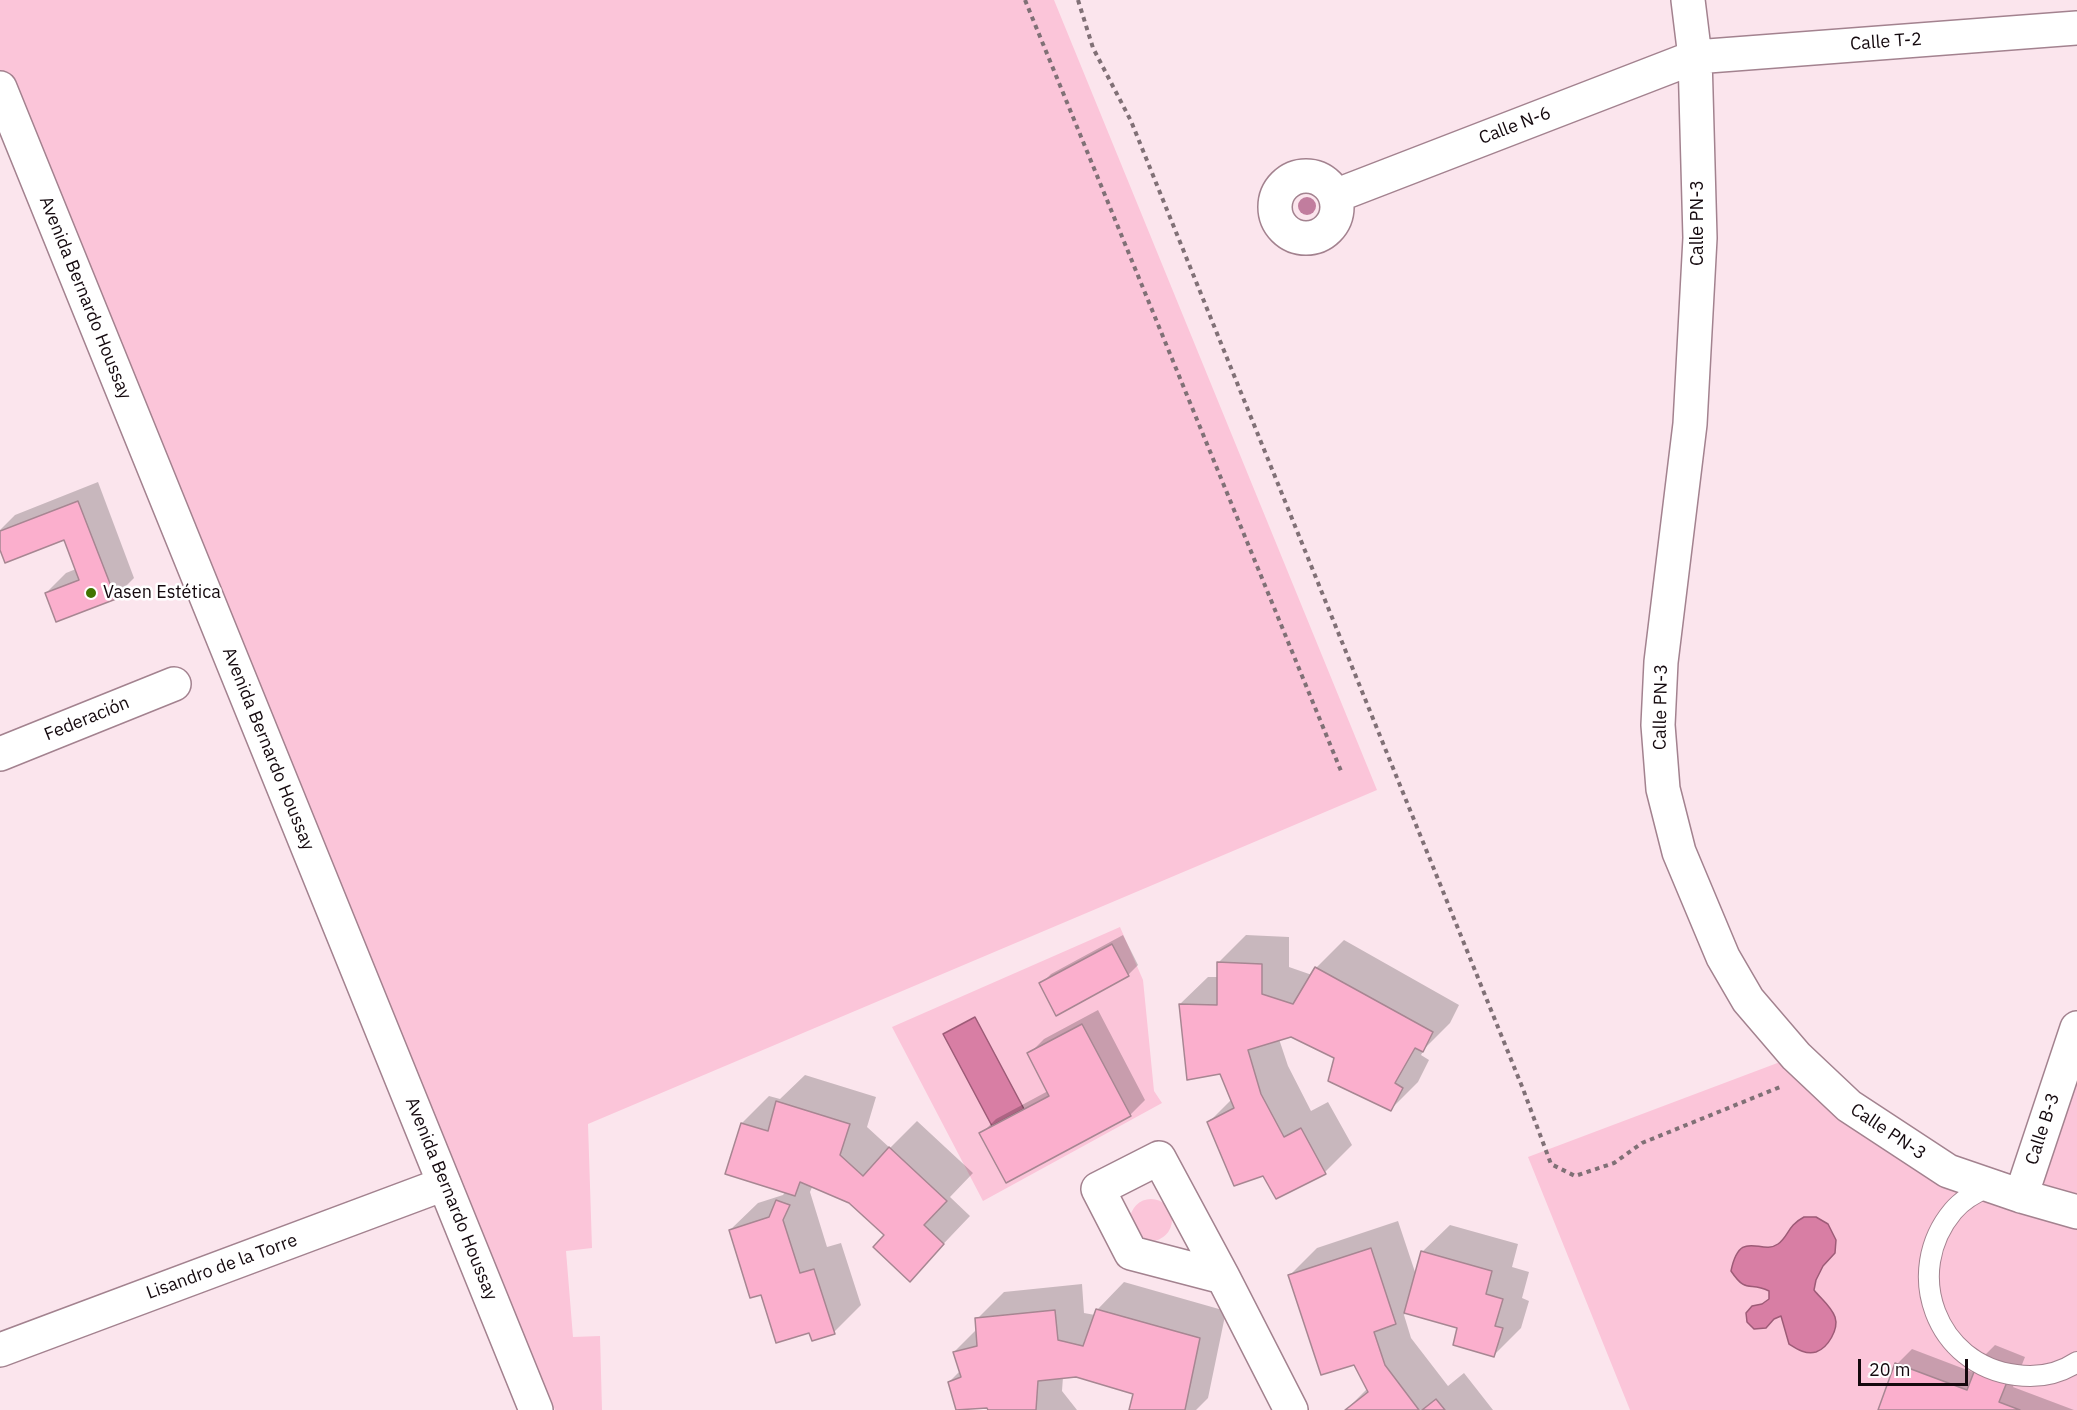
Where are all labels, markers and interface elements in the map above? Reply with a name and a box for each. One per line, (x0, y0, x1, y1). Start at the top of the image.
street label: Calle T-2 (1849, 29, 1923, 55)
street label: Calle N-6 (1476, 102, 1554, 150)
street label: Calle PN-3 (1687, 180, 1709, 266)
street label: Avenida Bernardo Houssay (34, 193, 136, 403)
place label: Vasen Estética (103, 582, 221, 604)
marker: Vasen Estética (84, 586, 98, 600)
street label: Avenida Bernardo Houssay (217, 644, 319, 854)
street label: Calle PN-3 (1649, 664, 1673, 750)
street label: Federación (41, 692, 133, 746)
street label: Calle B-3 (2021, 1090, 2065, 1168)
street label: Avenida Bernardo Houssay (400, 1094, 502, 1304)
street label: Calle PN-3 (1846, 1099, 1930, 1165)
street label: Lisandro de la Torre (144, 1230, 300, 1304)
scale bar (1861, 1347, 1970, 1385)
text: 20 m (1869, 1358, 1911, 1381)

